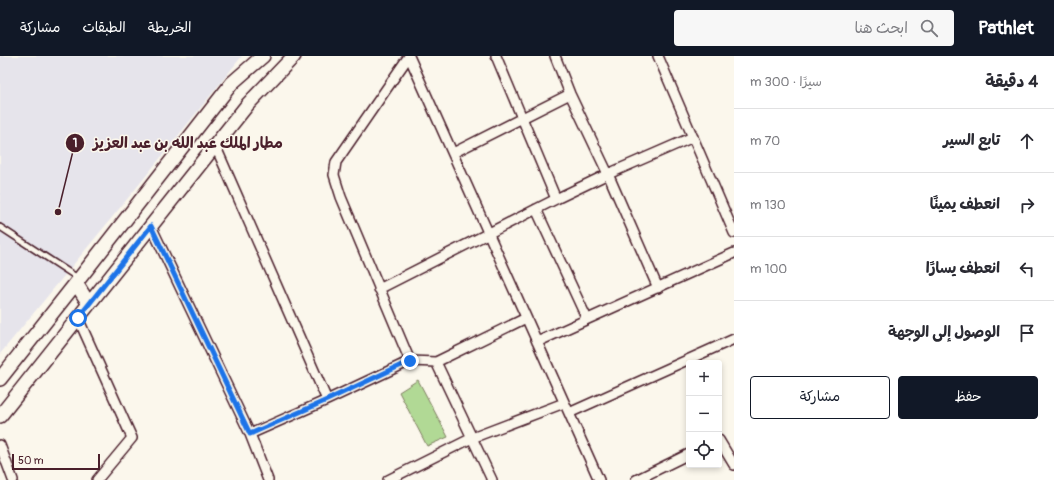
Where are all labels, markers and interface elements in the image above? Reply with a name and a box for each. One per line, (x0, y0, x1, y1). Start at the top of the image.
search box (674, 10, 954, 46)
text: Pathlet (978, 16, 1034, 40)
icon: search (918, 17, 940, 39)
text: مشاركة (20, 19, 60, 36)
text: الطبقات (82, 19, 126, 36)
text: الخريطة (148, 19, 191, 36)
text: ابحث هنا (854, 19, 908, 38)
text: 4 دقيقة (985, 71, 1038, 92)
text: سيرًا · 300 m (750, 74, 822, 90)
callout: مطار الملك عبد الله بن عبد العزيز (65, 129, 291, 156)
icon: ahead (1016, 130, 1038, 152)
text: تابع السير (943, 131, 1000, 150)
text: 70 m (750, 133, 780, 149)
text: مطار الملك عبد الله بن عبد العزيز (91, 134, 283, 153)
text: 1 (73, 136, 77, 151)
icon: right (1016, 194, 1038, 216)
text: انعطف يمينًا (930, 195, 1000, 214)
text: 130 m (750, 197, 786, 213)
icon: left (1016, 258, 1038, 280)
text: انعطف يسارًا (926, 259, 1000, 278)
text: 100 m (750, 261, 787, 277)
route start (69, 309, 87, 327)
icon: arrive (1016, 322, 1038, 344)
text: الوصول إلى الوجهة (888, 323, 1000, 342)
route end (401, 352, 419, 370)
map controls (686, 360, 722, 468)
button: + (686, 360, 722, 396)
button: مشاركة (750, 376, 890, 419)
button: حفظ (898, 376, 1038, 419)
button: − (686, 396, 722, 432)
button: locate (686, 432, 722, 468)
scale bar (12, 452, 100, 471)
text: 50 m (18, 454, 44, 467)

